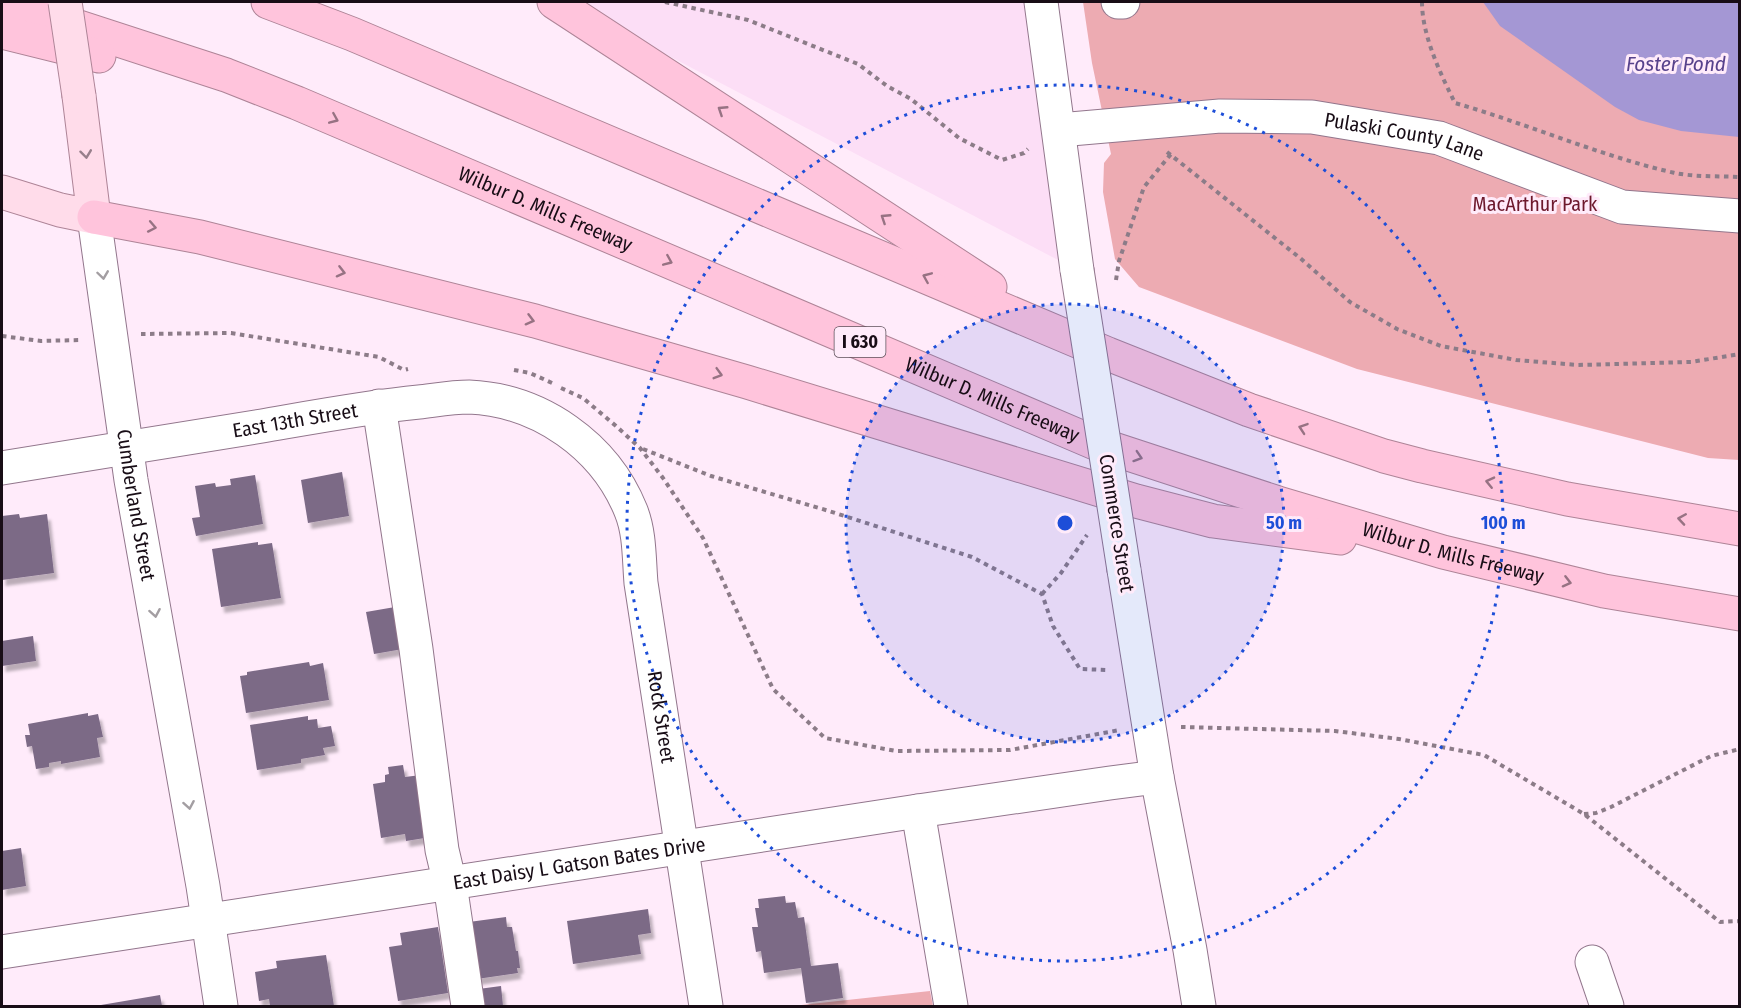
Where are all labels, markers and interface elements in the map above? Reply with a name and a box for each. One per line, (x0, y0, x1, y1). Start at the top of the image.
water label: Foster Pond (1626, 51, 1726, 77)
one-way arrow (718, 106, 728, 118)
street label: Pulaski County Lane (1323, 107, 1488, 166)
one-way arrow (327, 112, 338, 124)
one-way arrow (79, 149, 92, 158)
street label: Wilbur D. Mills Freeway (455, 161, 636, 257)
park label: MacArthur Park (1473, 192, 1598, 216)
one-way arrow (880, 214, 891, 225)
one-way arrow (147, 221, 156, 233)
one-way arrow (662, 254, 673, 266)
one-way arrow (336, 265, 346, 278)
one-way arrow (96, 270, 108, 279)
one-way arrow (923, 272, 934, 284)
one-way arrow (525, 313, 535, 326)
road number: I 630 (834, 327, 886, 357)
street label: Wilbur D. Mills Freeway (902, 352, 1083, 447)
one-way arrow (712, 367, 723, 379)
street label: East 13th Street (231, 398, 360, 443)
one-way arrow (1298, 422, 1309, 435)
street label: Cumberland Street (112, 428, 161, 583)
one-way arrow (1132, 450, 1143, 462)
street label: Commerce Street (1094, 452, 1140, 594)
one-way arrow (1486, 476, 1496, 489)
text: 50 m (1266, 512, 1302, 534)
text: 100 m (1481, 512, 1525, 534)
centre of rings (1055, 513, 1075, 533)
one-way arrow (1677, 514, 1686, 526)
street label: Wilbur D. Mills Freeway (1360, 517, 1546, 588)
one-way arrow (1562, 574, 1572, 587)
one-way arrow (148, 607, 161, 617)
street label: Rock Street (643, 669, 681, 765)
one-way arrow (182, 799, 195, 809)
street label: East Daisy L Gatson Bates Drive (451, 832, 707, 894)

